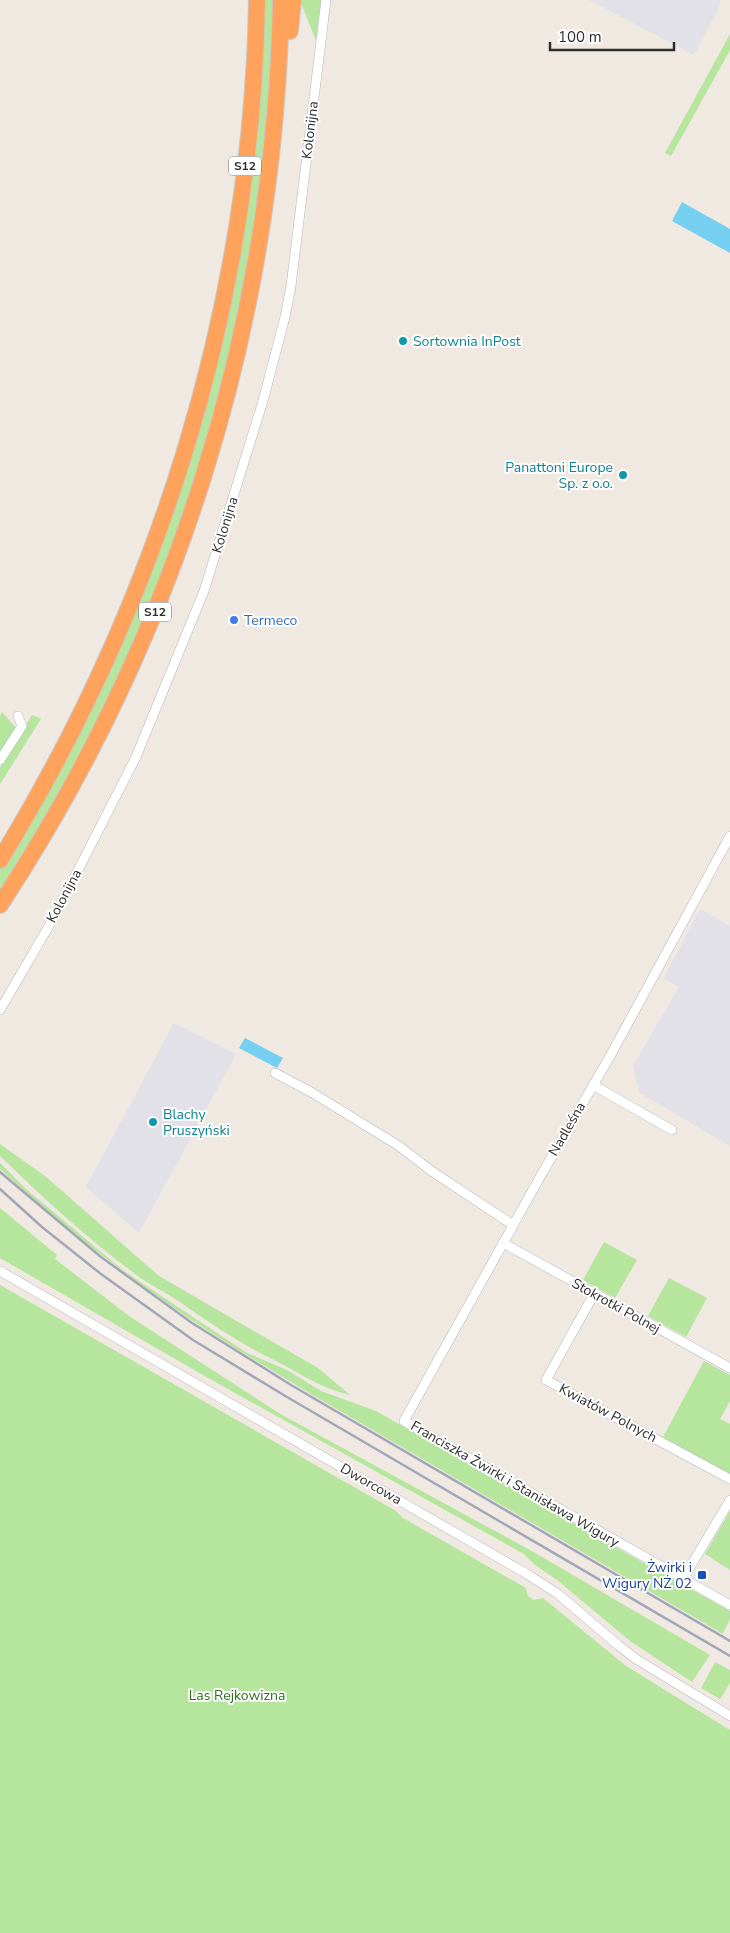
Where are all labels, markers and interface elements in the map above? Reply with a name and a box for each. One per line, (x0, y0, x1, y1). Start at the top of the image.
scale bar (550, 20, 674, 52)
text: 100 m (558, 27, 602, 47)
street label: Kolonijna (297, 100, 323, 160)
road number: S12 (229, 157, 261, 176)
place label: Sortownia InPost (413, 332, 521, 351)
marker: Sortownia InPost (397, 335, 409, 347)
place label: Panattoni Europe Sp. z o.o. (505, 458, 613, 493)
marker: Panattoni Europe Sp. z o.o. (617, 469, 629, 481)
street label: Kolonijna (207, 494, 243, 556)
road number: S12 (139, 602, 171, 622)
place label: Termeco (244, 611, 298, 630)
marker: Termeco (228, 614, 240, 626)
street label: Kolonijna (42, 866, 86, 926)
street label: Nadleśna (544, 1098, 590, 1160)
place label: Blachy Pruszyński (163, 1105, 230, 1140)
marker: Blachy Pruszyński (147, 1116, 159, 1128)
street label: Stokrotki Polnej (568, 1274, 664, 1338)
street label: Kwiatów Polnych (556, 1379, 660, 1447)
street label: Franciszka Żwirki i Stanisława Wigury (407, 1416, 623, 1552)
street label: Dworcowa (337, 1459, 405, 1509)
place label: Żwirki i Wigury NŻ 02 (602, 1558, 692, 1593)
marker: Żwirki i Wigury NŻ 02 (696, 1569, 708, 1581)
park label: Las Rejkowizna (189, 1686, 285, 1705)

